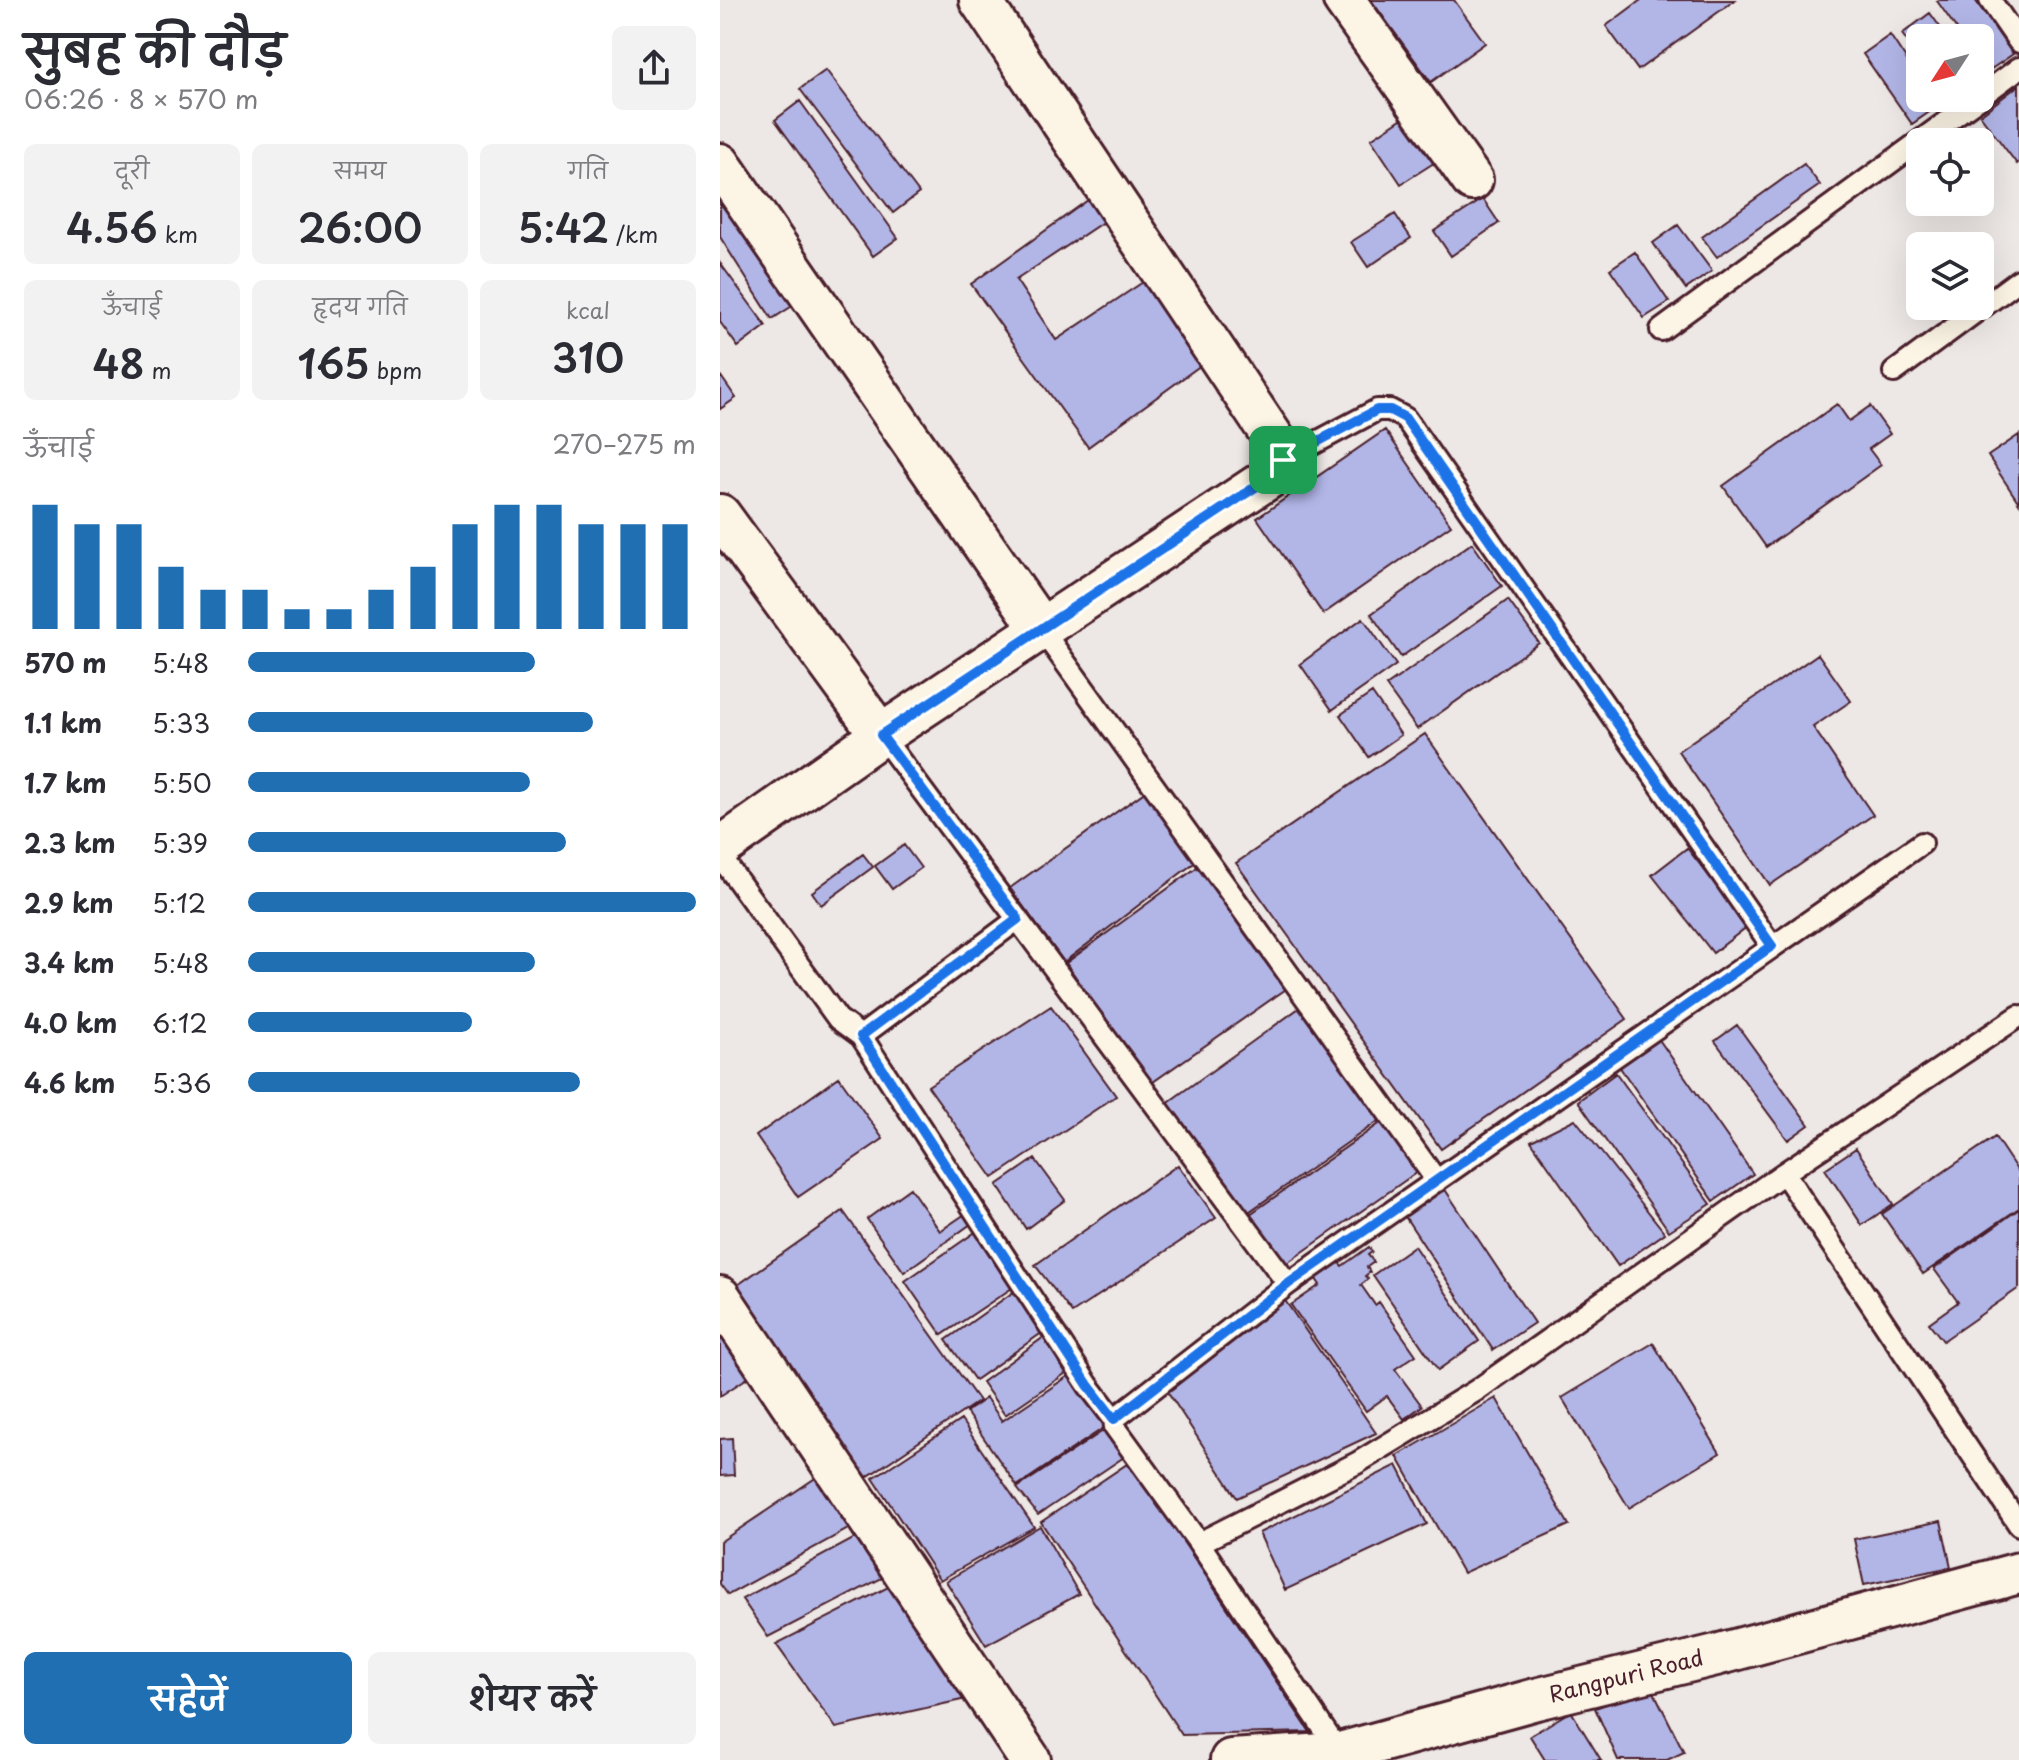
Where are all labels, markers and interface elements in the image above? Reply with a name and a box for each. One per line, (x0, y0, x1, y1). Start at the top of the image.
text: सुबह की दौड़ (24, 16, 286, 82)
north arrow (1906, 24, 1994, 112)
map controls (1906, 24, 1994, 320)
button: share (612, 26, 696, 110)
text: 06:26 · 8 × 570 m (24, 79, 258, 118)
button: locate (1906, 128, 1994, 216)
text: दूरी (115, 153, 149, 186)
text: समय (334, 153, 386, 186)
text: गति (568, 153, 608, 186)
text: 4.56 (66, 196, 158, 257)
text: 26:00 (298, 196, 422, 257)
text: 5:42 (518, 196, 609, 257)
text: km (158, 217, 198, 250)
text: /km (609, 217, 658, 250)
button: layers (1906, 232, 1994, 320)
text: ऊँचाई (102, 289, 162, 322)
text: हृदय गति (313, 289, 407, 322)
text: kcal (566, 293, 610, 326)
text: 310 (552, 326, 624, 387)
text: 48 (92, 332, 144, 393)
text: 165 (298, 332, 370, 393)
text: m (144, 353, 172, 386)
text: bpm (370, 353, 422, 386)
text: 270–275 m (552, 424, 696, 463)
pin (1249, 426, 1317, 494)
text: ऊँचाई (24, 427, 94, 466)
icon: arrive (1261, 438, 1305, 482)
text: 570 m (24, 643, 107, 682)
text: 5:48 (152, 643, 209, 682)
text: 1.1 km (24, 703, 102, 742)
text: 5:33 (152, 703, 210, 742)
text: 1.7 km (24, 763, 107, 802)
text: 5:50 (152, 763, 212, 802)
text: 2.3 km (24, 823, 116, 862)
text: 5:39 (152, 823, 208, 862)
text: 2.9 km (24, 883, 114, 922)
text: 5:12 (152, 883, 206, 922)
text: 3.4 km (24, 943, 115, 982)
text: 5:48 (152, 943, 209, 982)
text: 4.0 km (24, 1003, 117, 1042)
text: 6:12 (152, 1003, 208, 1042)
text: 4.6 km (24, 1063, 115, 1102)
text: 5:36 (152, 1063, 212, 1102)
street label: Rangpuri Road (1545, 1639, 1706, 1710)
button: सहेजें (24, 1652, 352, 1744)
button: शेयर करें (368, 1652, 696, 1744)

